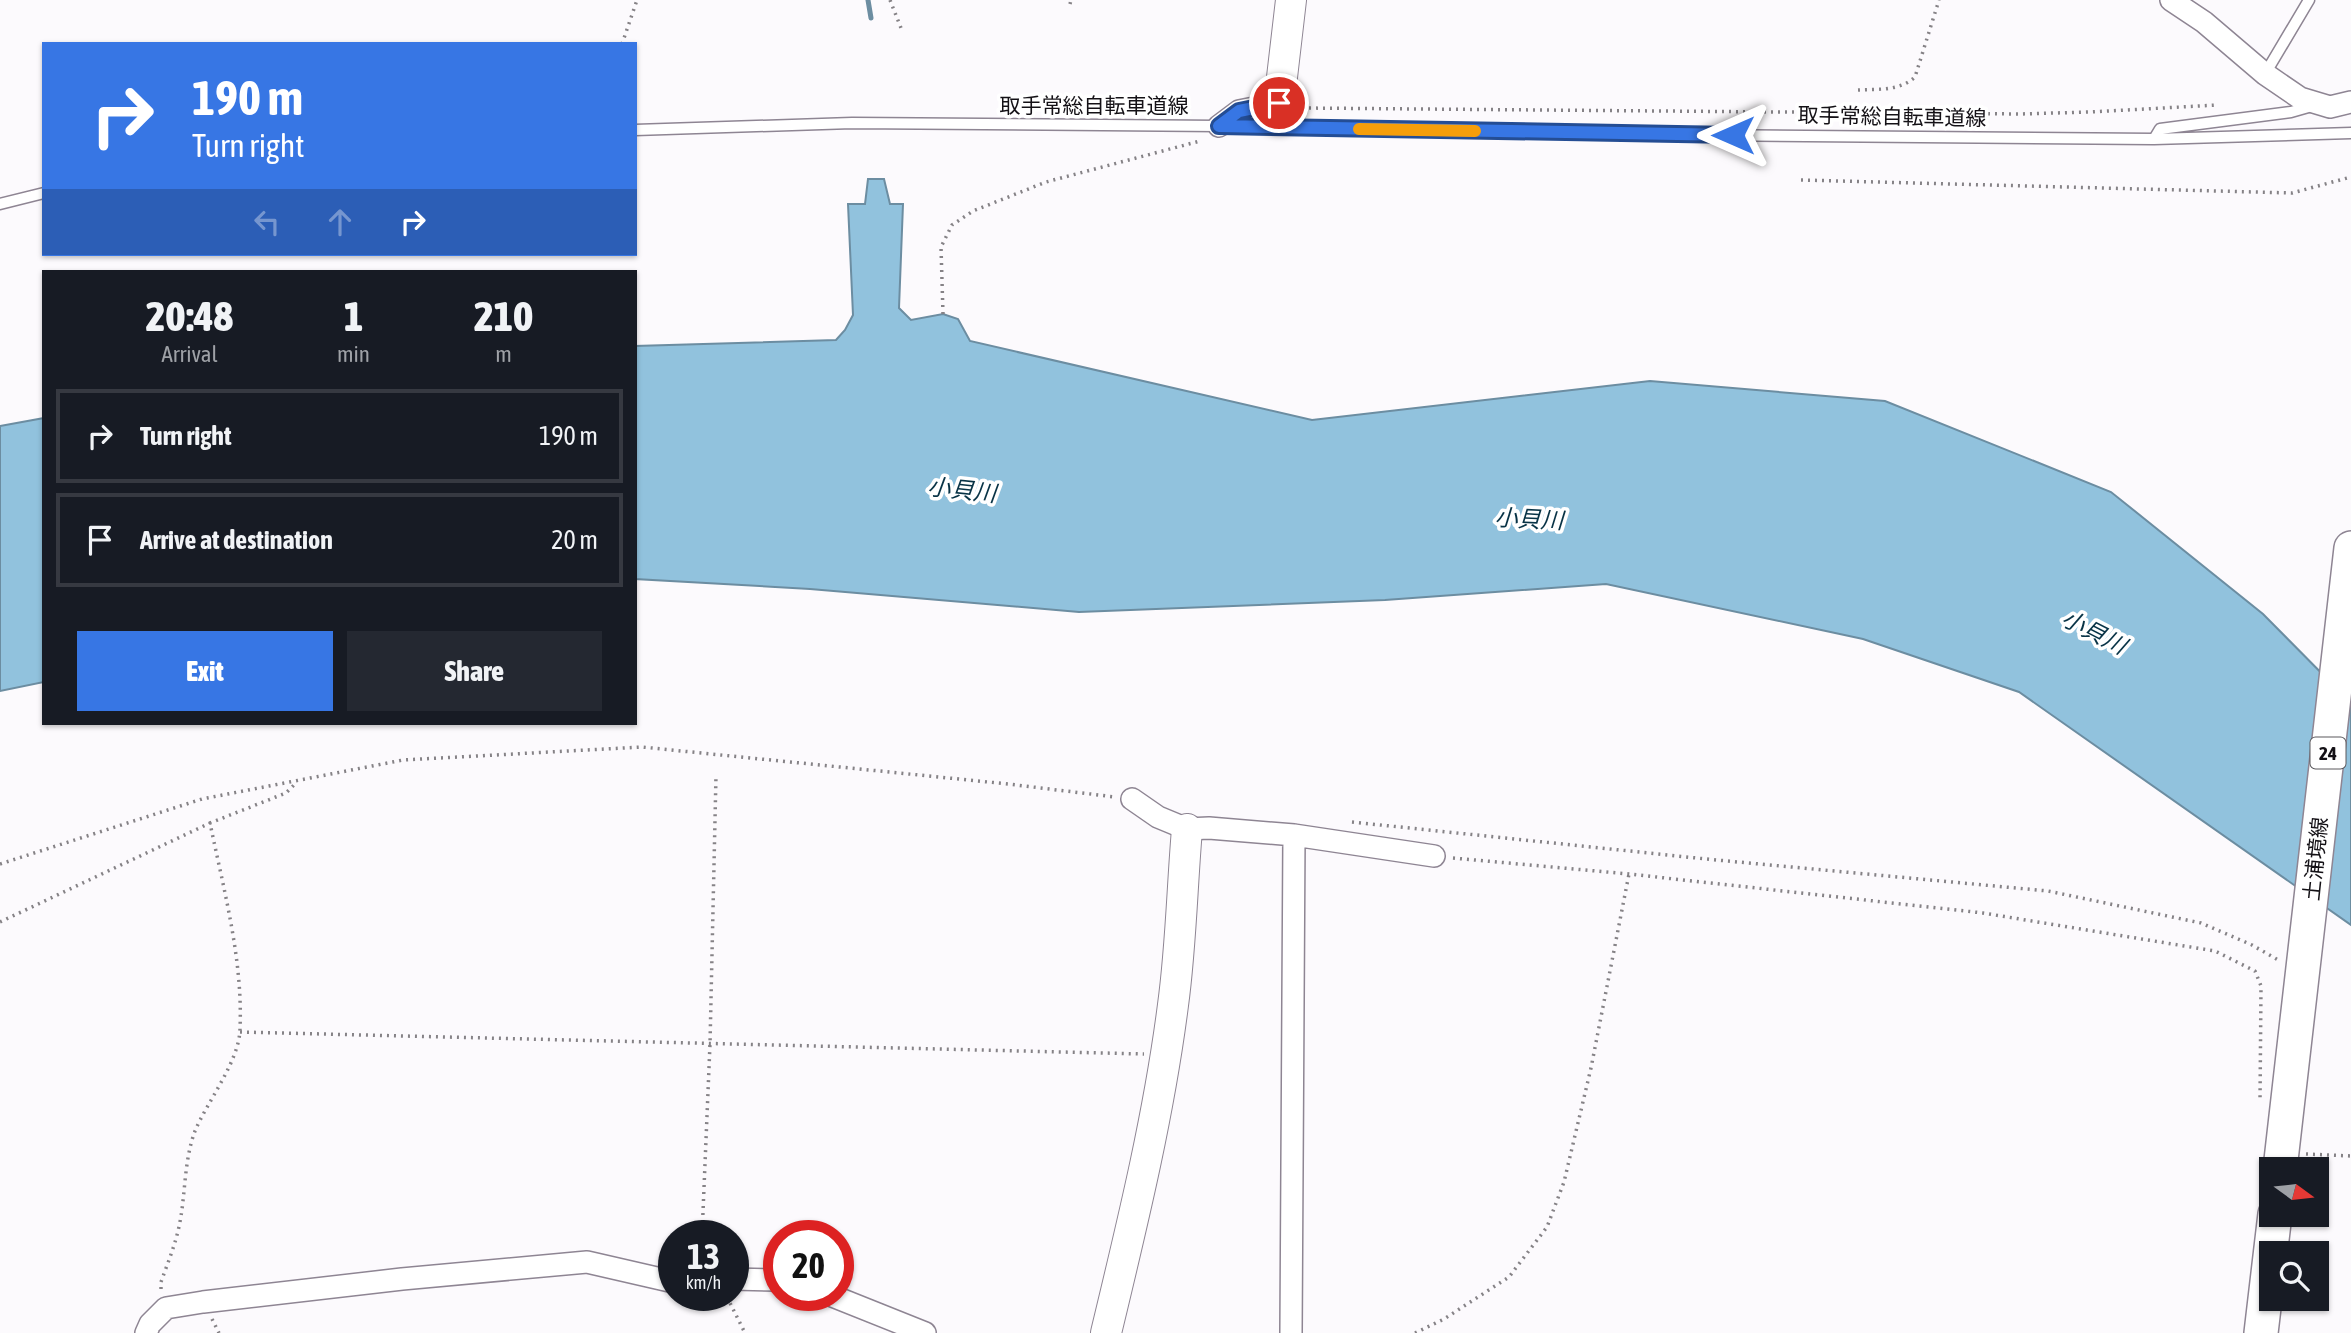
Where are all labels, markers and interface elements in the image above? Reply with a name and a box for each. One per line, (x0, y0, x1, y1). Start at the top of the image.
text: 190 m (192, 69, 303, 125)
icon: right (77, 70, 168, 161)
pin (1249, 73, 1309, 133)
icon: arrive (1260, 84, 1298, 122)
street label: 取手常総自転車道線 (1000, 93, 1189, 117)
position arrow (1696, 98, 1770, 172)
street label: 取手常総自転車道線 (1797, 102, 1987, 130)
text: Turn right (192, 127, 305, 164)
icon: left (248, 203, 286, 241)
icon: ahead (321, 203, 359, 241)
icon: right (394, 203, 432, 241)
text: 20:48 (146, 292, 233, 340)
text: 1 (344, 292, 363, 340)
text: 210 (474, 292, 533, 340)
text: Arrival (161, 341, 218, 367)
text: min (337, 341, 370, 367)
text: m (495, 341, 512, 367)
icon: right (81, 417, 119, 455)
text: Turn right (140, 421, 231, 451)
text: 190 m (539, 421, 598, 451)
water label: 小貝川 (926, 473, 1001, 507)
water label: 小貝川 (1494, 504, 1567, 534)
icon: arrive (81, 521, 119, 559)
text: Arrive at destination (140, 525, 333, 555)
text: 20 m (551, 525, 598, 555)
water label: 小貝川 (2057, 605, 2133, 661)
button: Exit (77, 631, 333, 711)
button: Share (347, 631, 602, 711)
road number: 24 (2310, 738, 2346, 768)
street label: 土浦境線 (2299, 816, 2331, 902)
north arrow (2259, 1157, 2329, 1227)
map controls (2259, 1157, 2329, 1311)
speed limit sign: 20 (763, 1220, 854, 1311)
text: 13 (687, 1236, 720, 1276)
button: search (2259, 1241, 2329, 1311)
text: km/h (686, 1272, 721, 1293)

